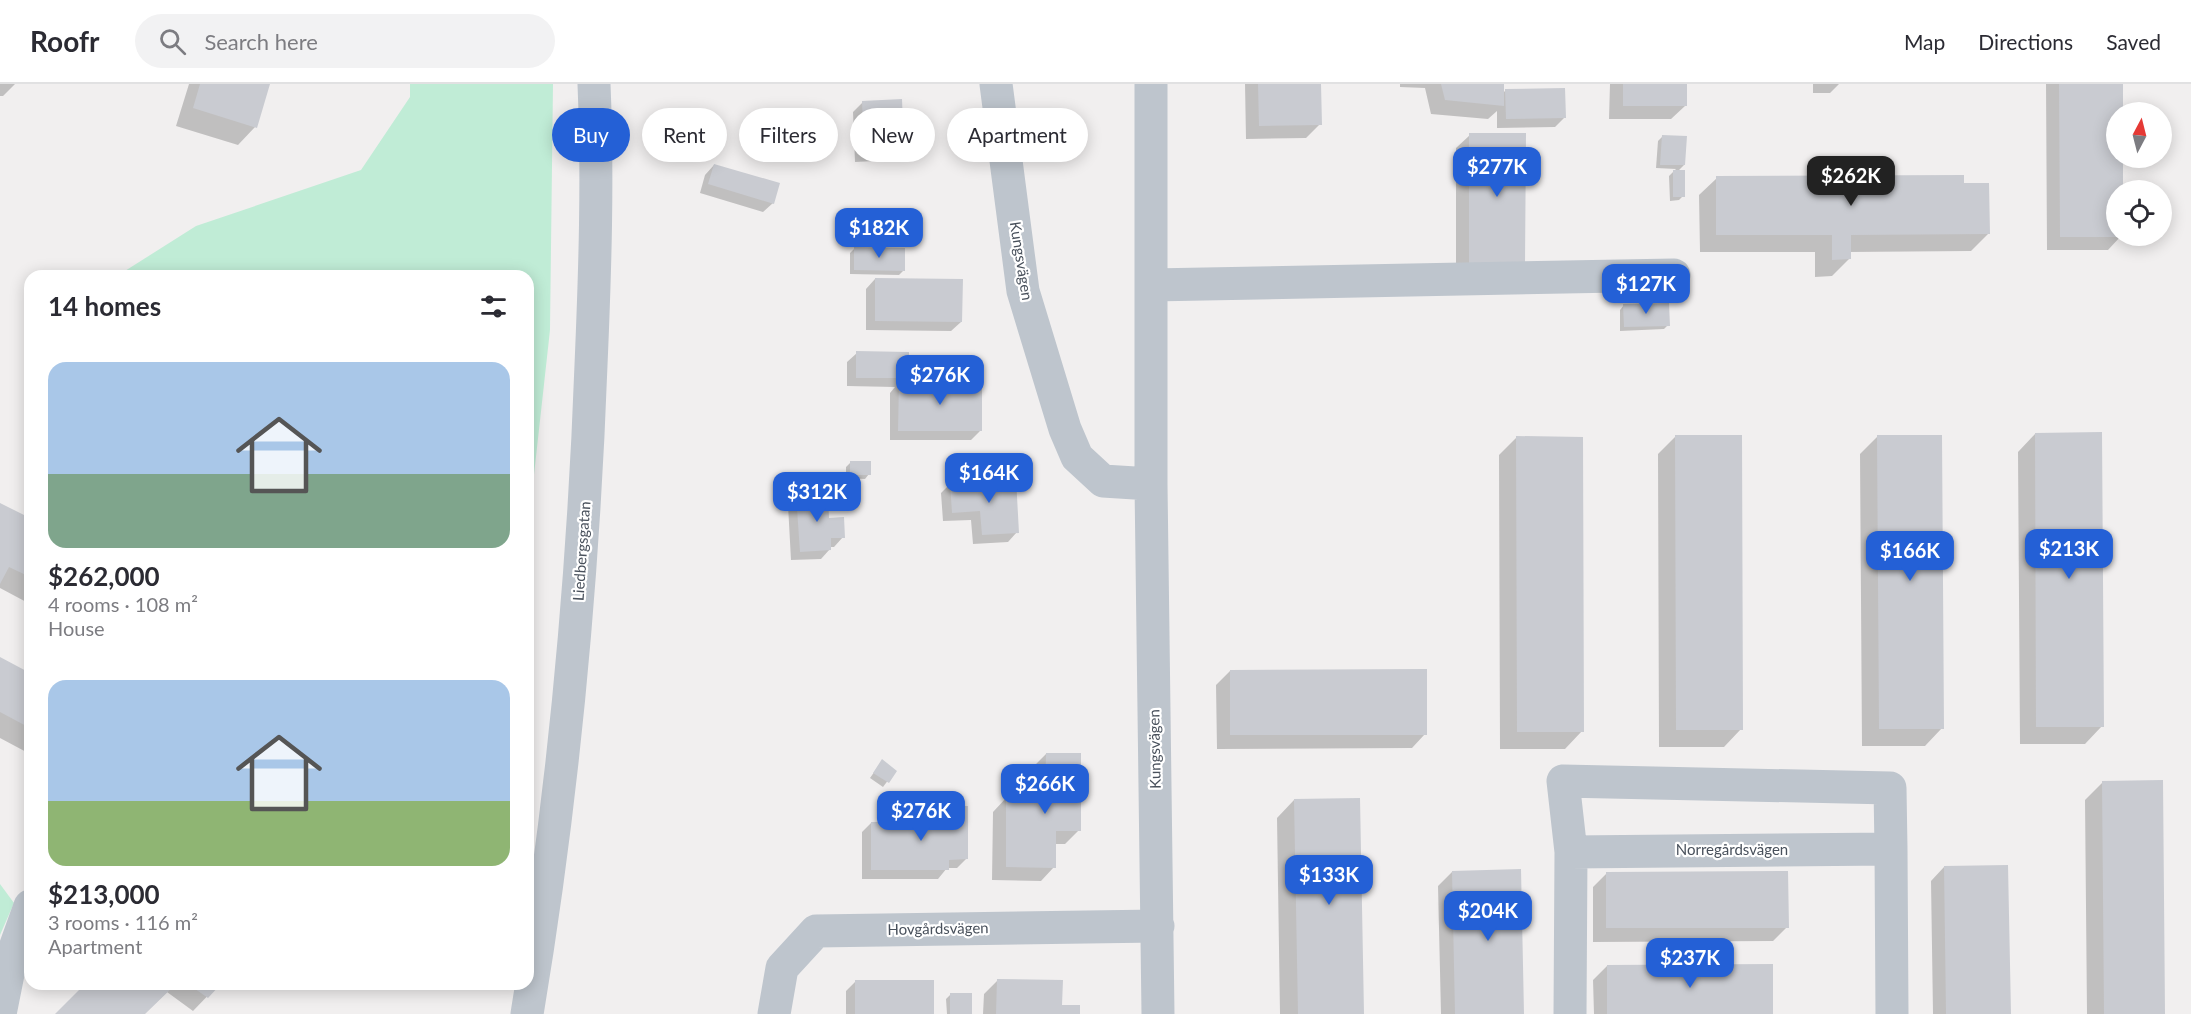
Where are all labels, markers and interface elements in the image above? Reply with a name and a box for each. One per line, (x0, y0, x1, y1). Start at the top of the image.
search box (135, 14, 555, 68)
text: Roofr (30, 24, 99, 58)
icon: search (156, 25, 189, 58)
text: Search here (204, 28, 318, 55)
text: Map (1904, 29, 1945, 54)
text: Directions (1978, 29, 2073, 54)
text: Saved (2106, 29, 2161, 54)
north arrow (2106, 102, 2172, 168)
map controls (2106, 102, 2172, 246)
chip: Buy (552, 108, 630, 162)
chip: Rent (642, 108, 727, 162)
chip: Filters (739, 108, 838, 162)
chip: New (850, 108, 935, 162)
chip: Apartment (947, 108, 1088, 162)
pin: $277K (1455, 147, 1539, 198)
text: $277K (1467, 154, 1527, 178)
pin: $262K (1809, 156, 1893, 207)
text: $262K (1821, 163, 1881, 187)
button: locate (2106, 180, 2172, 246)
pin: $182K (837, 208, 921, 259)
text: $182K (849, 215, 909, 239)
street label: Kungsvägen (1007, 220, 1037, 302)
pin: $127K (1604, 264, 1688, 315)
text: $127K (1616, 271, 1676, 295)
text: 14 homes (48, 290, 161, 322)
icon: filters (477, 290, 510, 323)
pin: $276K (898, 355, 982, 406)
text: $276K (910, 362, 970, 386)
icon: home (225, 401, 333, 509)
pin: $164K (947, 453, 1031, 504)
text: $164K (959, 460, 1019, 484)
pin: $312K (775, 472, 859, 523)
text: $312K (787, 479, 847, 503)
street label: Liedbergsgatan (569, 501, 593, 601)
pin: $213K (2027, 529, 2111, 580)
pin: $166K (1868, 531, 1952, 582)
text: $213K (2039, 536, 2099, 560)
text: $166K (1880, 538, 1940, 562)
text: $262,000 (48, 560, 160, 592)
text: 4 rooms · 108 m² (48, 592, 198, 616)
text: House (48, 616, 105, 640)
street label: Kungsvägen (1144, 709, 1164, 789)
icon: home (225, 719, 333, 827)
pin: $266K (1003, 764, 1087, 815)
text: $266K (1015, 771, 1075, 795)
pin: $276K (879, 791, 963, 842)
text: $276K (891, 798, 951, 822)
street label: Norregårdsvägen (1676, 840, 1788, 858)
pin: $133K (1287, 855, 1371, 906)
text: $133K (1299, 862, 1359, 886)
text: $213,000 (48, 878, 160, 910)
pin: $204K (1446, 891, 1530, 942)
text: $204K (1458, 898, 1518, 922)
text: 3 rooms · 116 m² (48, 910, 198, 934)
street label: Hovgårdsvägen (887, 918, 989, 938)
text: Apartment (48, 934, 142, 958)
pin: $237K (1648, 938, 1732, 989)
text: $237K (1660, 945, 1720, 969)

